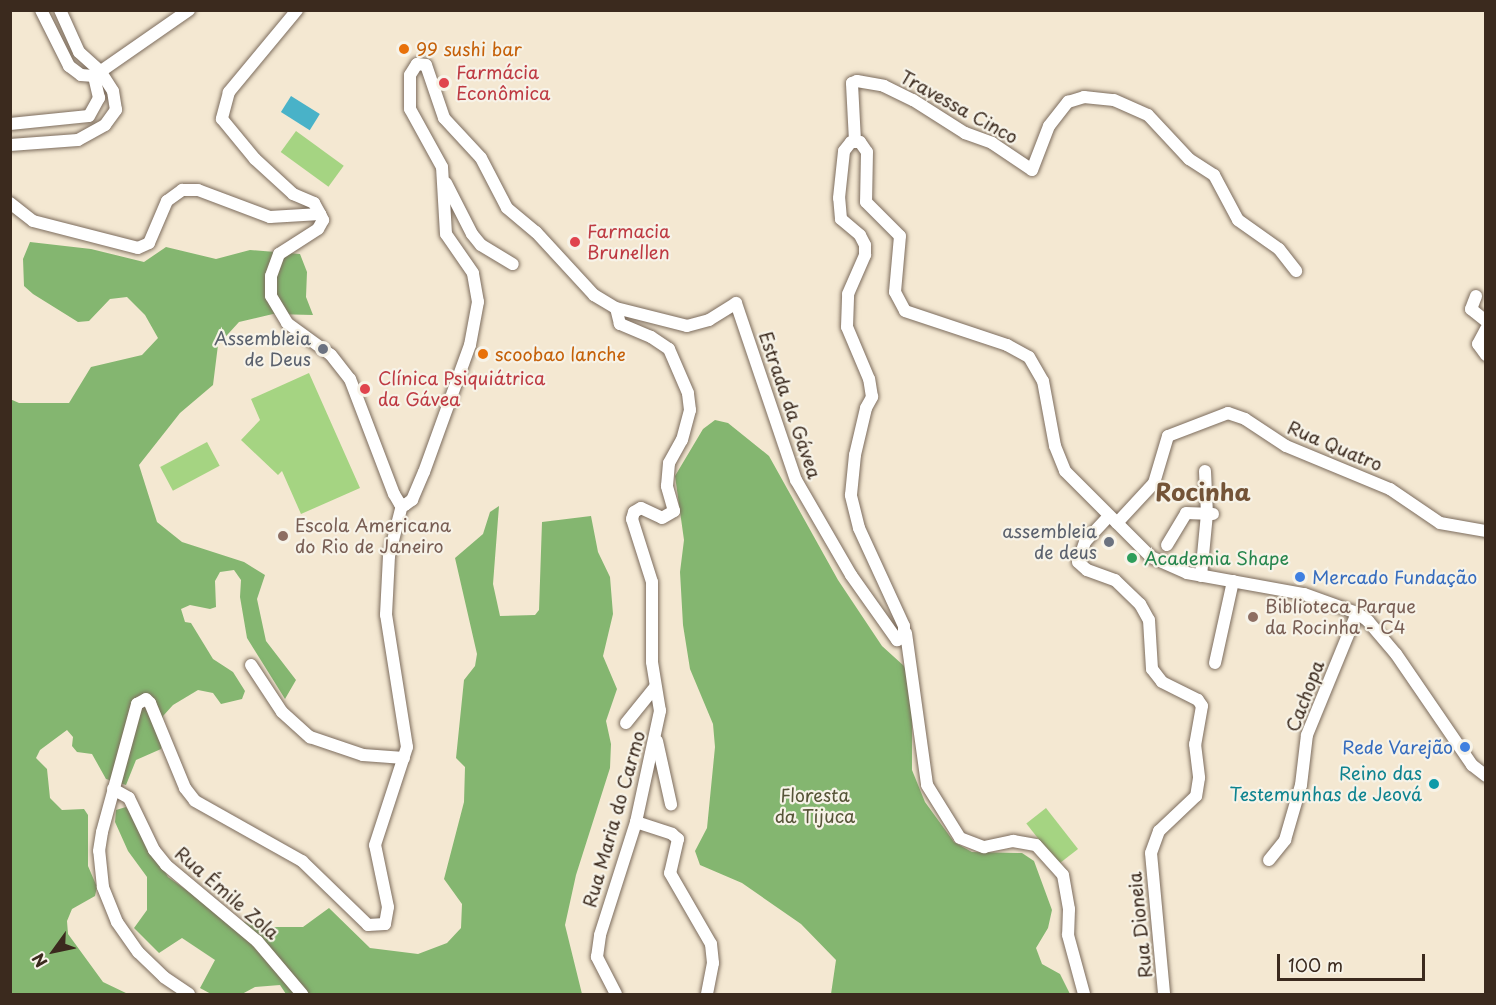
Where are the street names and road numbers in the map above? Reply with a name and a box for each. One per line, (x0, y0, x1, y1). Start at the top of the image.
street label: Travessa Cinco (896, 66, 1022, 148)
street label: Estrada da Gávea (754, 328, 826, 482)
street label: Rua Quatro (1284, 416, 1386, 476)
street label: Cachopa (1282, 657, 1328, 735)
street label: Rua Maria do Carmo (578, 728, 650, 910)
street label: Rua Émile Zola (170, 842, 284, 944)
street label: Rua Dioneia (1124, 871, 1156, 979)

